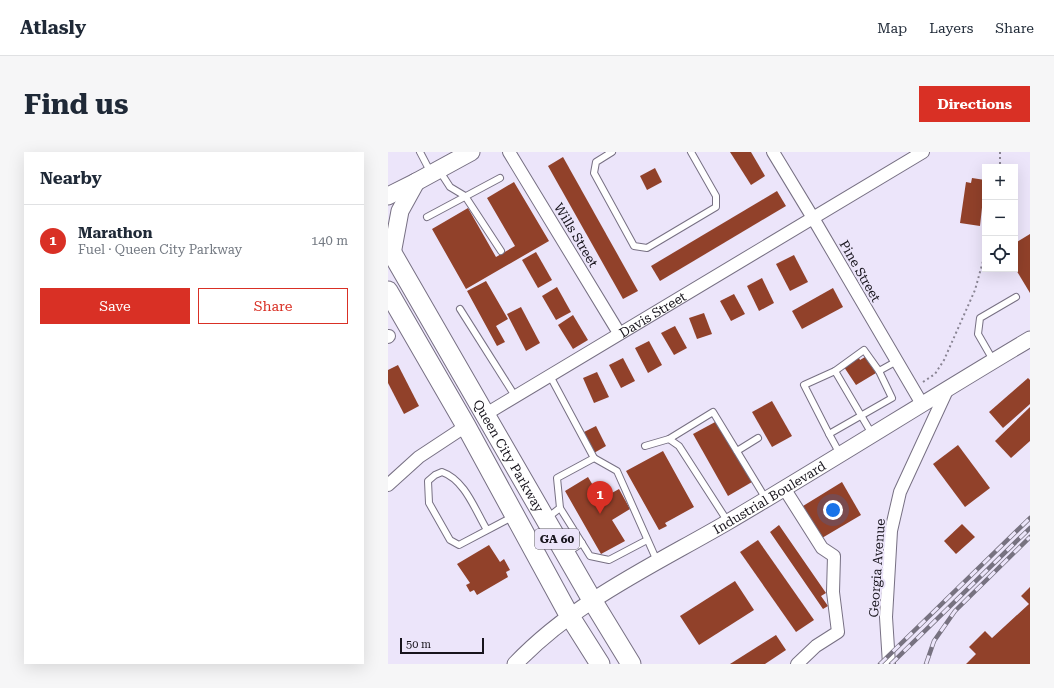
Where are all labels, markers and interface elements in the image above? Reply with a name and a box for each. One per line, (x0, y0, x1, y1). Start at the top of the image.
text: Atlasly (20, 16, 86, 39)
text: Map (877, 20, 907, 36)
text: Layers (929, 20, 973, 36)
text: Share (995, 20, 1034, 36)
button: Directions (919, 86, 1030, 122)
text: Find us (24, 88, 128, 121)
map controls (982, 164, 1018, 272)
button: + (982, 164, 1018, 200)
text: Nearby (40, 168, 102, 188)
street label: Wills Street (551, 200, 601, 270)
button: − (982, 200, 1018, 236)
text: Marathon (78, 224, 153, 242)
text: 1 (49, 233, 57, 248)
text: 140 m (311, 233, 348, 248)
button: locate (982, 236, 1018, 272)
street label: Pine Street (836, 238, 884, 305)
text: Fuel · Queen City Parkway (78, 242, 242, 257)
button: Save (40, 288, 190, 324)
button: Share (198, 288, 348, 324)
street label: Davis Street (616, 288, 689, 340)
street label: Queen City Parkway (470, 397, 547, 515)
street label: Industrial Boulevard (710, 457, 829, 537)
pin: 1 (587, 481, 613, 514)
your location (823, 500, 843, 520)
street label: Georgia Avenue (866, 518, 888, 618)
road number: GA 60 (535, 529, 579, 549)
scale bar (400, 636, 484, 655)
text: 50 m (406, 638, 431, 651)

